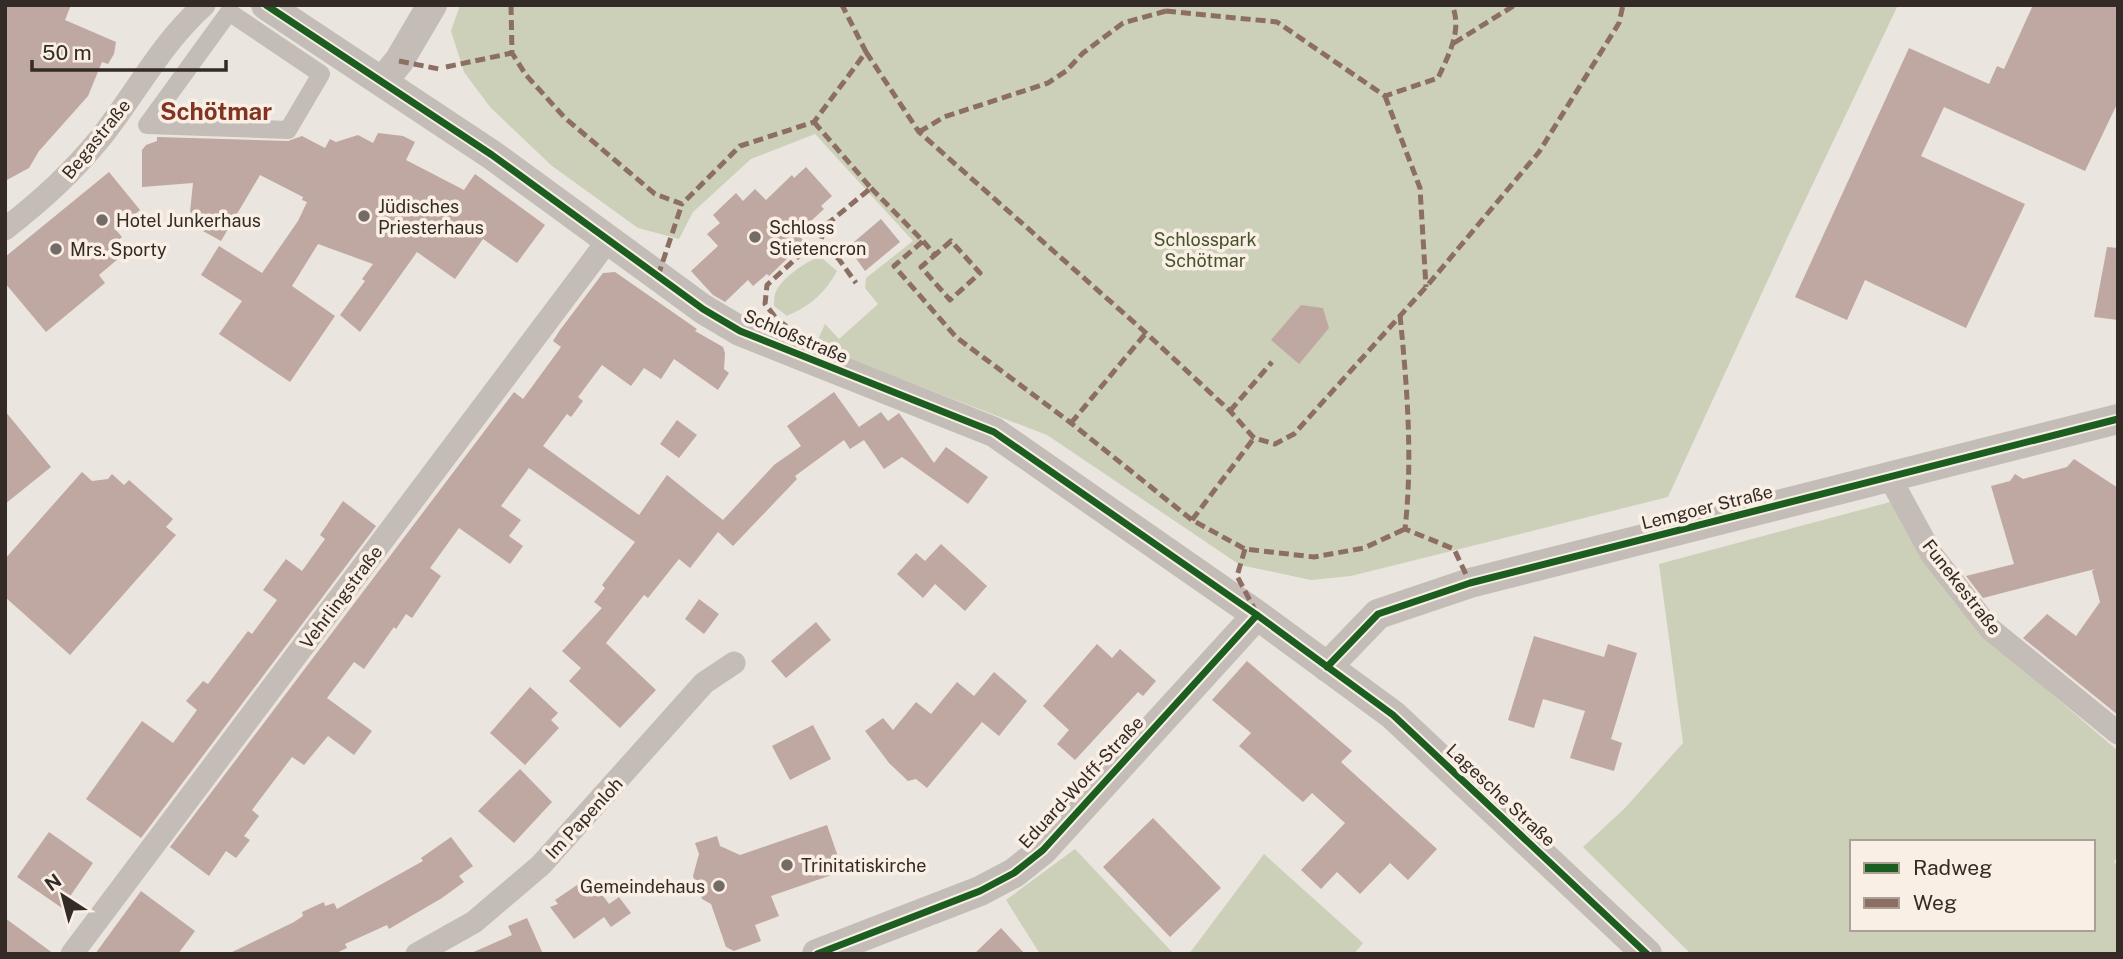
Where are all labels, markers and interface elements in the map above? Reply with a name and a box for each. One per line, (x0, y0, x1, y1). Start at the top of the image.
scale bar (32, 28, 226, 72)
text: 50 m (42, 40, 92, 65)
street label: Begastraße (57, 95, 135, 183)
district label: Schötmar (160, 97, 272, 125)
place label: Jüdisches Priesterhaus (378, 196, 484, 238)
marker: Jüdisches Priesterhaus (356, 208, 372, 224)
place label: Hotel Junkerhaus (116, 210, 261, 231)
marker: Hotel Junkerhaus (94, 212, 110, 228)
place label: Schloss Stietencron (769, 217, 866, 259)
marker: Schloss Stietencron (747, 229, 763, 245)
park label: Schlosspark Schötmar (1153, 229, 1257, 271)
place label: Mrs. Sporty (70, 239, 167, 260)
marker: Mrs. Sporty (48, 241, 64, 257)
street label: Schloßstraße (741, 305, 851, 367)
street label: Lemgoer Straße (1639, 481, 1775, 533)
street label: Funekestraße (1918, 535, 2006, 639)
street label: Vehrlingstraße (295, 541, 387, 653)
street label: Eduard-Wolff-Straße (1014, 712, 1148, 852)
street label: Lagesche Straße (1442, 739, 1560, 851)
street label: Im Papenloh (541, 773, 627, 863)
legend (1850, 840, 2095, 931)
place label: Trinitatiskirche (801, 855, 926, 876)
text: Radweg (1913, 855, 1992, 880)
marker: Trinitatiskirche (779, 857, 795, 873)
north arrow (28, 861, 98, 931)
text: N (41, 869, 65, 896)
place label: Gemeindehaus (580, 876, 705, 897)
marker: Gemeindehaus (711, 878, 727, 894)
text: Weg (1913, 890, 1957, 915)

